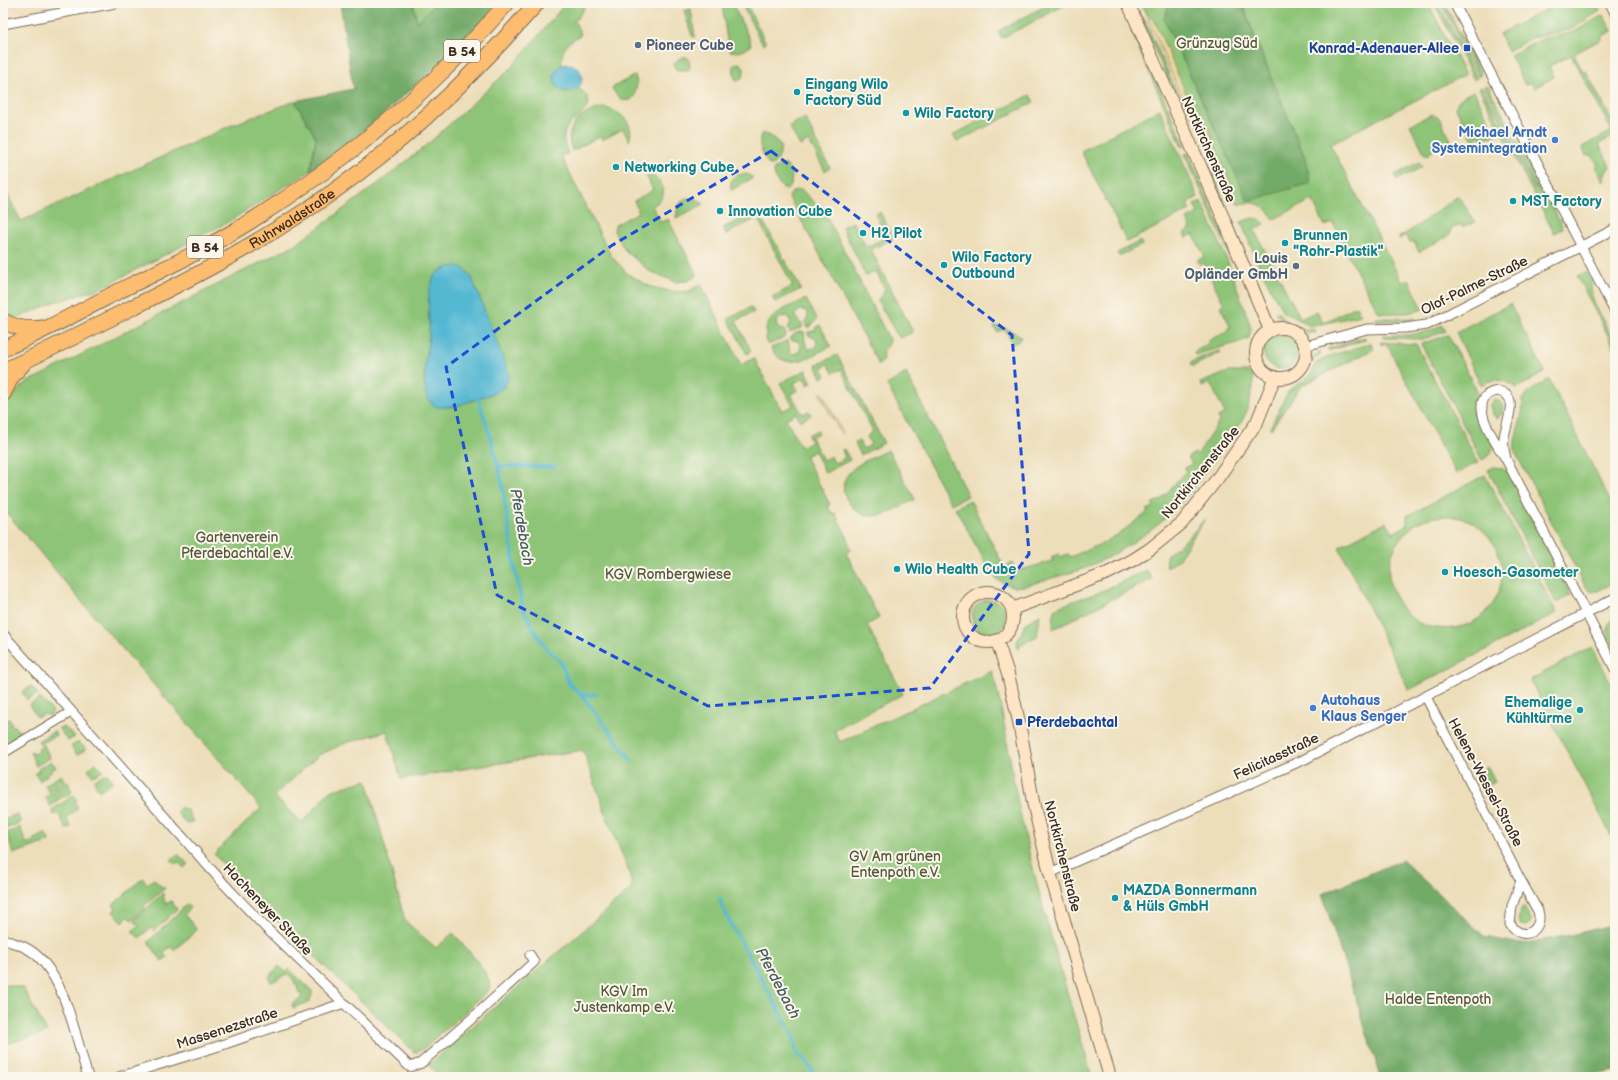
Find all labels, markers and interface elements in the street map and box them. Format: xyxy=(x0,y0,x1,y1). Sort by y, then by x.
park label: Grünzug Süd xyxy=(1176,35,1258,52)
place label: Pioneer Cube xyxy=(646,37,734,54)
road number: B 54 xyxy=(444,40,480,62)
marker: Pioneer Cube xyxy=(633,40,643,50)
place label: Konrad-Adenauer-Allee xyxy=(1309,40,1459,57)
marker: Konrad-Adenauer-Allee xyxy=(1462,43,1472,53)
place label: Eingang Wilo Factory Süd xyxy=(805,76,888,109)
marker: Eingang Wilo Factory Süd xyxy=(792,87,802,97)
street label: Nortkirchenstraße xyxy=(1178,94,1240,205)
place label: Wilo Factory xyxy=(914,105,994,122)
marker: Wilo Factory xyxy=(901,108,911,118)
place label: Michael Arndt Systemintegration xyxy=(1432,124,1547,157)
marker: Michael Arndt Systemintegration xyxy=(1550,135,1560,145)
place label: Networking Cube xyxy=(624,159,734,176)
marker: Networking Cube xyxy=(611,162,621,172)
street label: Ruhrwaldstraße xyxy=(246,185,339,253)
place label: MST Factory xyxy=(1521,193,1602,210)
marker: MST Factory xyxy=(1508,196,1518,206)
place label: Innovation Cube xyxy=(728,203,832,220)
marker: Innovation Cube xyxy=(715,206,725,216)
place label: H2 Pilot xyxy=(871,225,922,242)
place label: Brunnen "Rohr-Plastik" xyxy=(1293,227,1384,260)
marker: H2 Pilot xyxy=(858,228,868,238)
road number: B 54 xyxy=(187,236,223,258)
marker: Brunnen "Rohr-Plastik" xyxy=(1280,238,1290,248)
place label: Wilo Factory Outbound xyxy=(952,249,1032,282)
place label: Louis Opländer GmbH xyxy=(1184,250,1288,283)
street label: Olof-Palme-Straße xyxy=(1418,252,1530,319)
marker: Wilo Factory Outbound xyxy=(939,260,949,270)
marker: Louis Opländer GmbH xyxy=(1291,261,1301,271)
street label: Nortkirchenstraße xyxy=(1158,423,1243,522)
water label: Pferdebach xyxy=(505,487,538,567)
park label: Gartenverein Pferdebachtal e.V. xyxy=(181,529,293,562)
place label: Wilo Health Cube xyxy=(905,561,1016,578)
marker: Wilo Health Cube xyxy=(892,564,902,574)
place label: Hoesch-Gasometer xyxy=(1453,564,1579,581)
park label: KGV Rombergwiese xyxy=(605,566,731,583)
marker: Hoesch-Gasometer xyxy=(1440,567,1450,577)
place label: Autohaus Klaus Senger xyxy=(1320,692,1407,725)
place label: Ehemalige Kühltürme xyxy=(1504,694,1572,727)
marker: Autohaus Klaus Senger xyxy=(1308,703,1318,713)
marker: Ehemalige Kühltürme xyxy=(1575,705,1585,715)
place label: Pferdebachtal xyxy=(1027,714,1118,731)
street label: Helene-Wessel-Straße xyxy=(1444,715,1527,849)
marker: Pferdebachtal xyxy=(1014,717,1024,727)
street label: Felicitasstraße xyxy=(1231,729,1322,784)
street label: Nortkirchenstraße xyxy=(1040,799,1085,914)
park label: GV Am grünen Entenpoth e.V. xyxy=(849,848,941,881)
street label: Hacheneyer Straße xyxy=(219,860,316,959)
place label: MAZDA Bonnermann & Hüls GmbH xyxy=(1123,882,1257,915)
marker: MAZDA Bonnermann & Hüls GmbH xyxy=(1110,893,1120,903)
water label: Pferdebach xyxy=(751,944,804,1022)
park label: KGV Im Justenkamp e.V. xyxy=(574,983,674,1016)
park label: Halde Entenpoth xyxy=(1385,991,1491,1008)
street label: Massenezstraße xyxy=(175,1004,280,1053)

